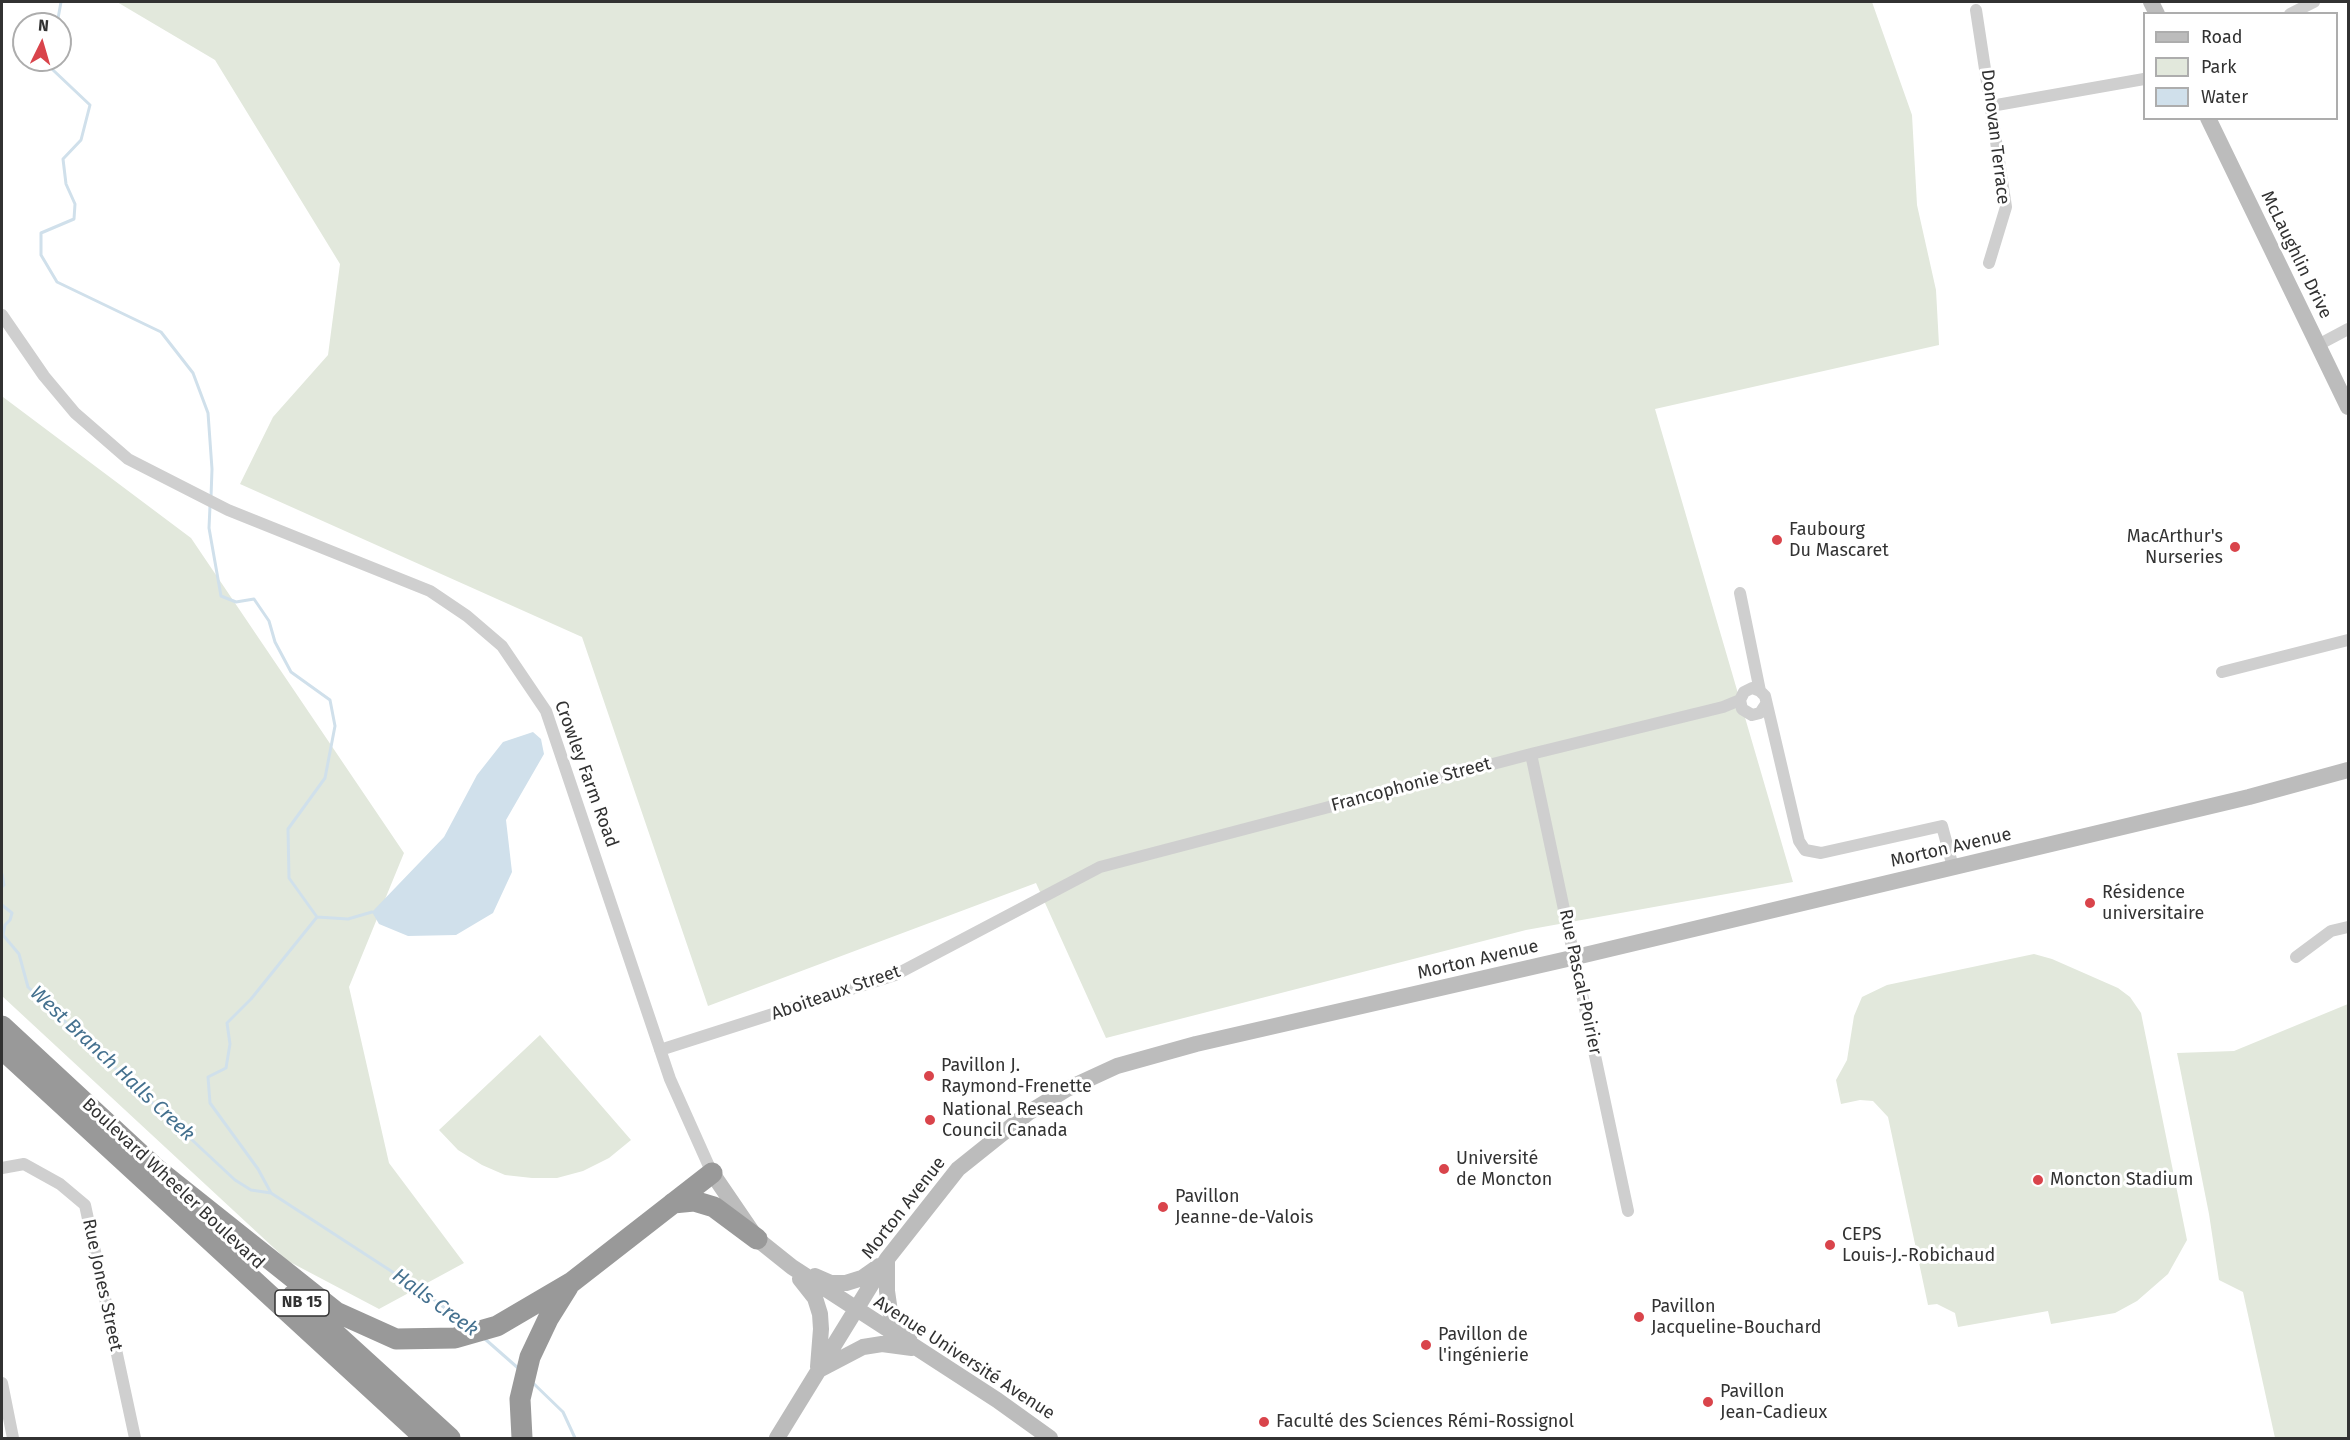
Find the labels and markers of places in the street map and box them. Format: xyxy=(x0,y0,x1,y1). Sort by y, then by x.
place label: Faubourg Du Mascaret xyxy=(1789,519,1889,562)
place label: MacArthur's Nurseries xyxy=(2127,526,2223,568)
marker: Faubourg Du Mascaret xyxy=(1770,533,1784,547)
marker: MacArthur's Nurseries xyxy=(2228,540,2242,554)
place label: Résidence universitaire xyxy=(2102,882,2204,924)
marker: Résidence universitaire xyxy=(2083,896,2097,910)
place label: Pavillon J. Raymond-Frenette xyxy=(941,1055,1092,1098)
marker: Pavillon J. Raymond-Frenette xyxy=(922,1069,936,1083)
place label: National Reseach Council Canada xyxy=(942,1099,1084,1142)
marker: National Reseach Council Canada xyxy=(923,1113,937,1127)
place label: Université de Moncton xyxy=(1456,1148,1552,1190)
marker: Université de Moncton xyxy=(1437,1162,1451,1176)
place label: Moncton Stadium xyxy=(2050,1169,2193,1191)
marker: Moncton Stadium xyxy=(2031,1173,2045,1187)
place label: Pavillon Jeanne-de-Valois xyxy=(1175,1186,1314,1228)
marker: Pavillon Jeanne-de-Valois xyxy=(1156,1200,1170,1214)
place label: CEPS Louis-J.-Robichaud xyxy=(1842,1224,1995,1266)
marker: CEPS Louis-J.-Robichaud xyxy=(1823,1238,1837,1252)
place label: Pavillon Jacqueline-Bouchard xyxy=(1651,1296,1822,1338)
marker: Pavillon Jacqueline-Bouchard xyxy=(1632,1310,1646,1324)
place label: Pavillon de l'ingénierie xyxy=(1438,1324,1529,1366)
marker: Pavillon de l'ingénierie xyxy=(1419,1338,1433,1352)
place label: Pavillon Jean-Cadieux xyxy=(1720,1381,1827,1424)
marker: Pavillon Jean-Cadieux xyxy=(1701,1395,1715,1409)
place label: Faculté des Sciences Rémi-Rossignol xyxy=(1276,1411,1574,1433)
marker: Faculté des Sciences Rémi-Rossignol xyxy=(1257,1415,1271,1429)

